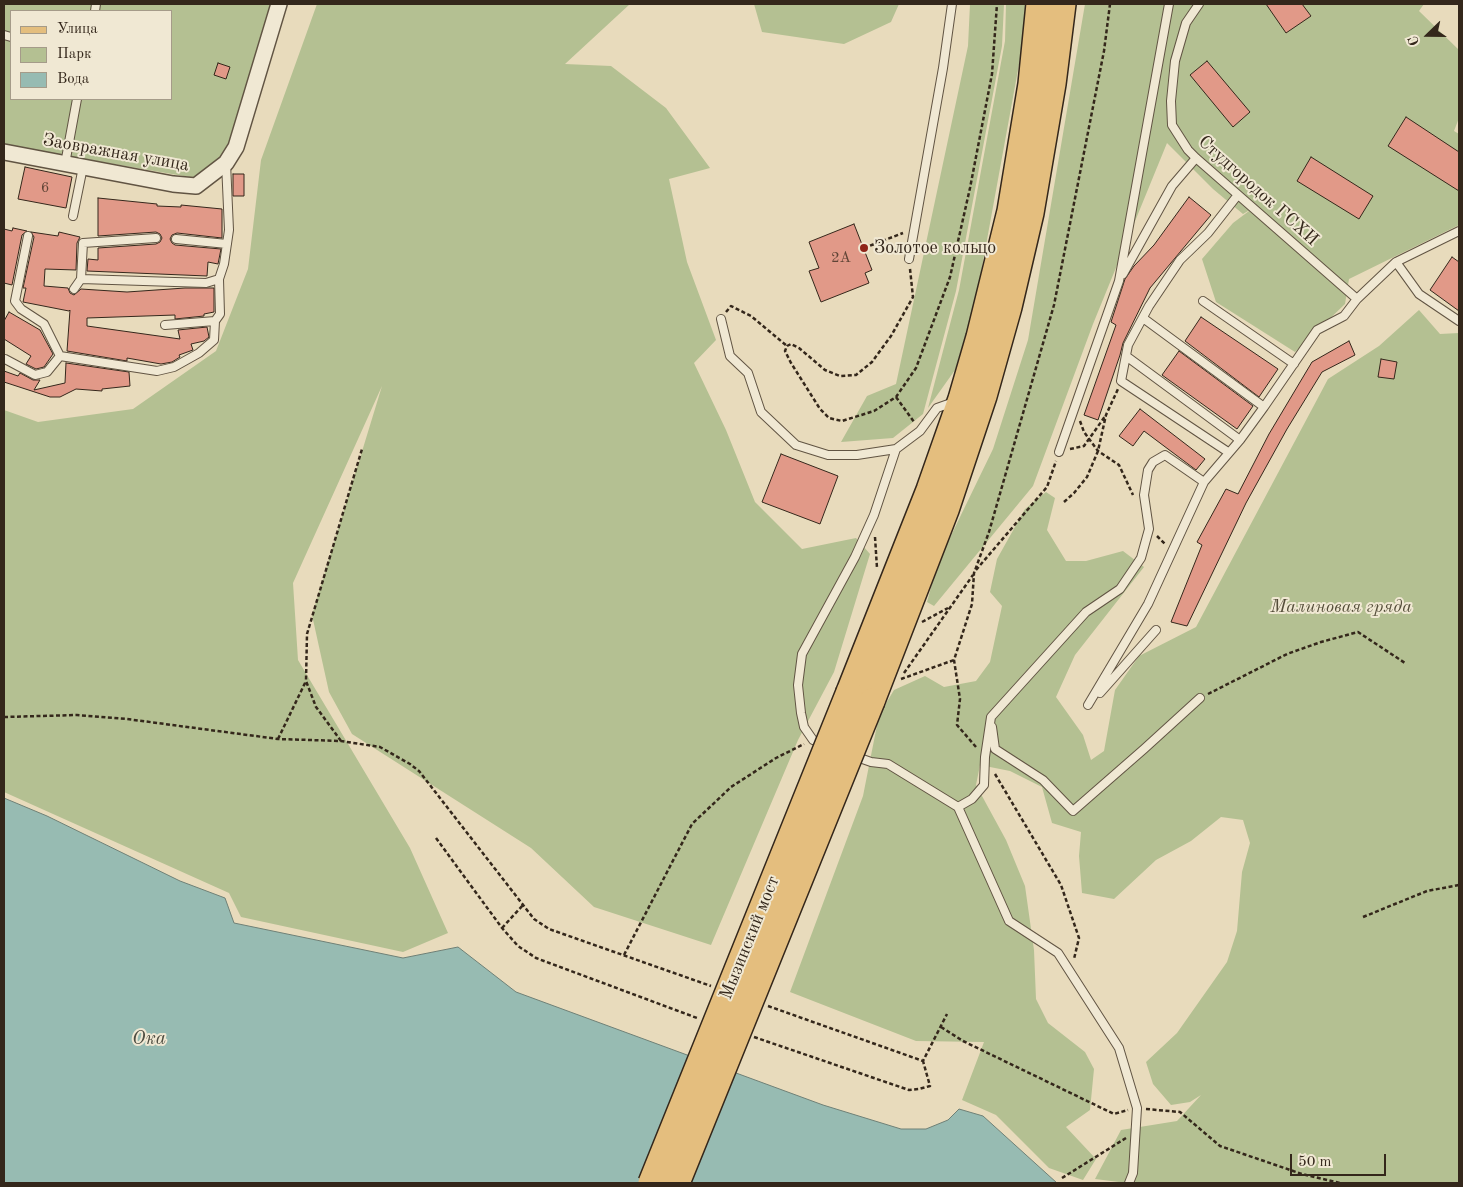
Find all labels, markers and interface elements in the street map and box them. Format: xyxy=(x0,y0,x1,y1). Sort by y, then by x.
legend xyxy=(10,10,172,100)
north arrow xyxy=(1403,10,1453,60)
text: Улица xyxy=(57,22,98,37)
text: С xyxy=(1406,34,1422,48)
text: Парк xyxy=(57,47,92,62)
text: Вода xyxy=(57,72,89,87)
street label: Заовражная улица xyxy=(41,130,191,176)
street label: Студгородок ГСХИ xyxy=(1193,131,1323,251)
house number: 6 xyxy=(41,179,49,197)
place label: Золотое кольцо xyxy=(874,237,996,259)
marker: Золотое кольцо xyxy=(858,242,870,254)
house number: 2А xyxy=(831,249,851,267)
park label: Малиновая гряда xyxy=(1270,596,1412,618)
street label: Мызинский мост xyxy=(715,873,785,1003)
water label: Ока xyxy=(132,1028,166,1050)
scale bar xyxy=(1293,1144,1389,1176)
text: 50 m xyxy=(1298,1155,1332,1170)

